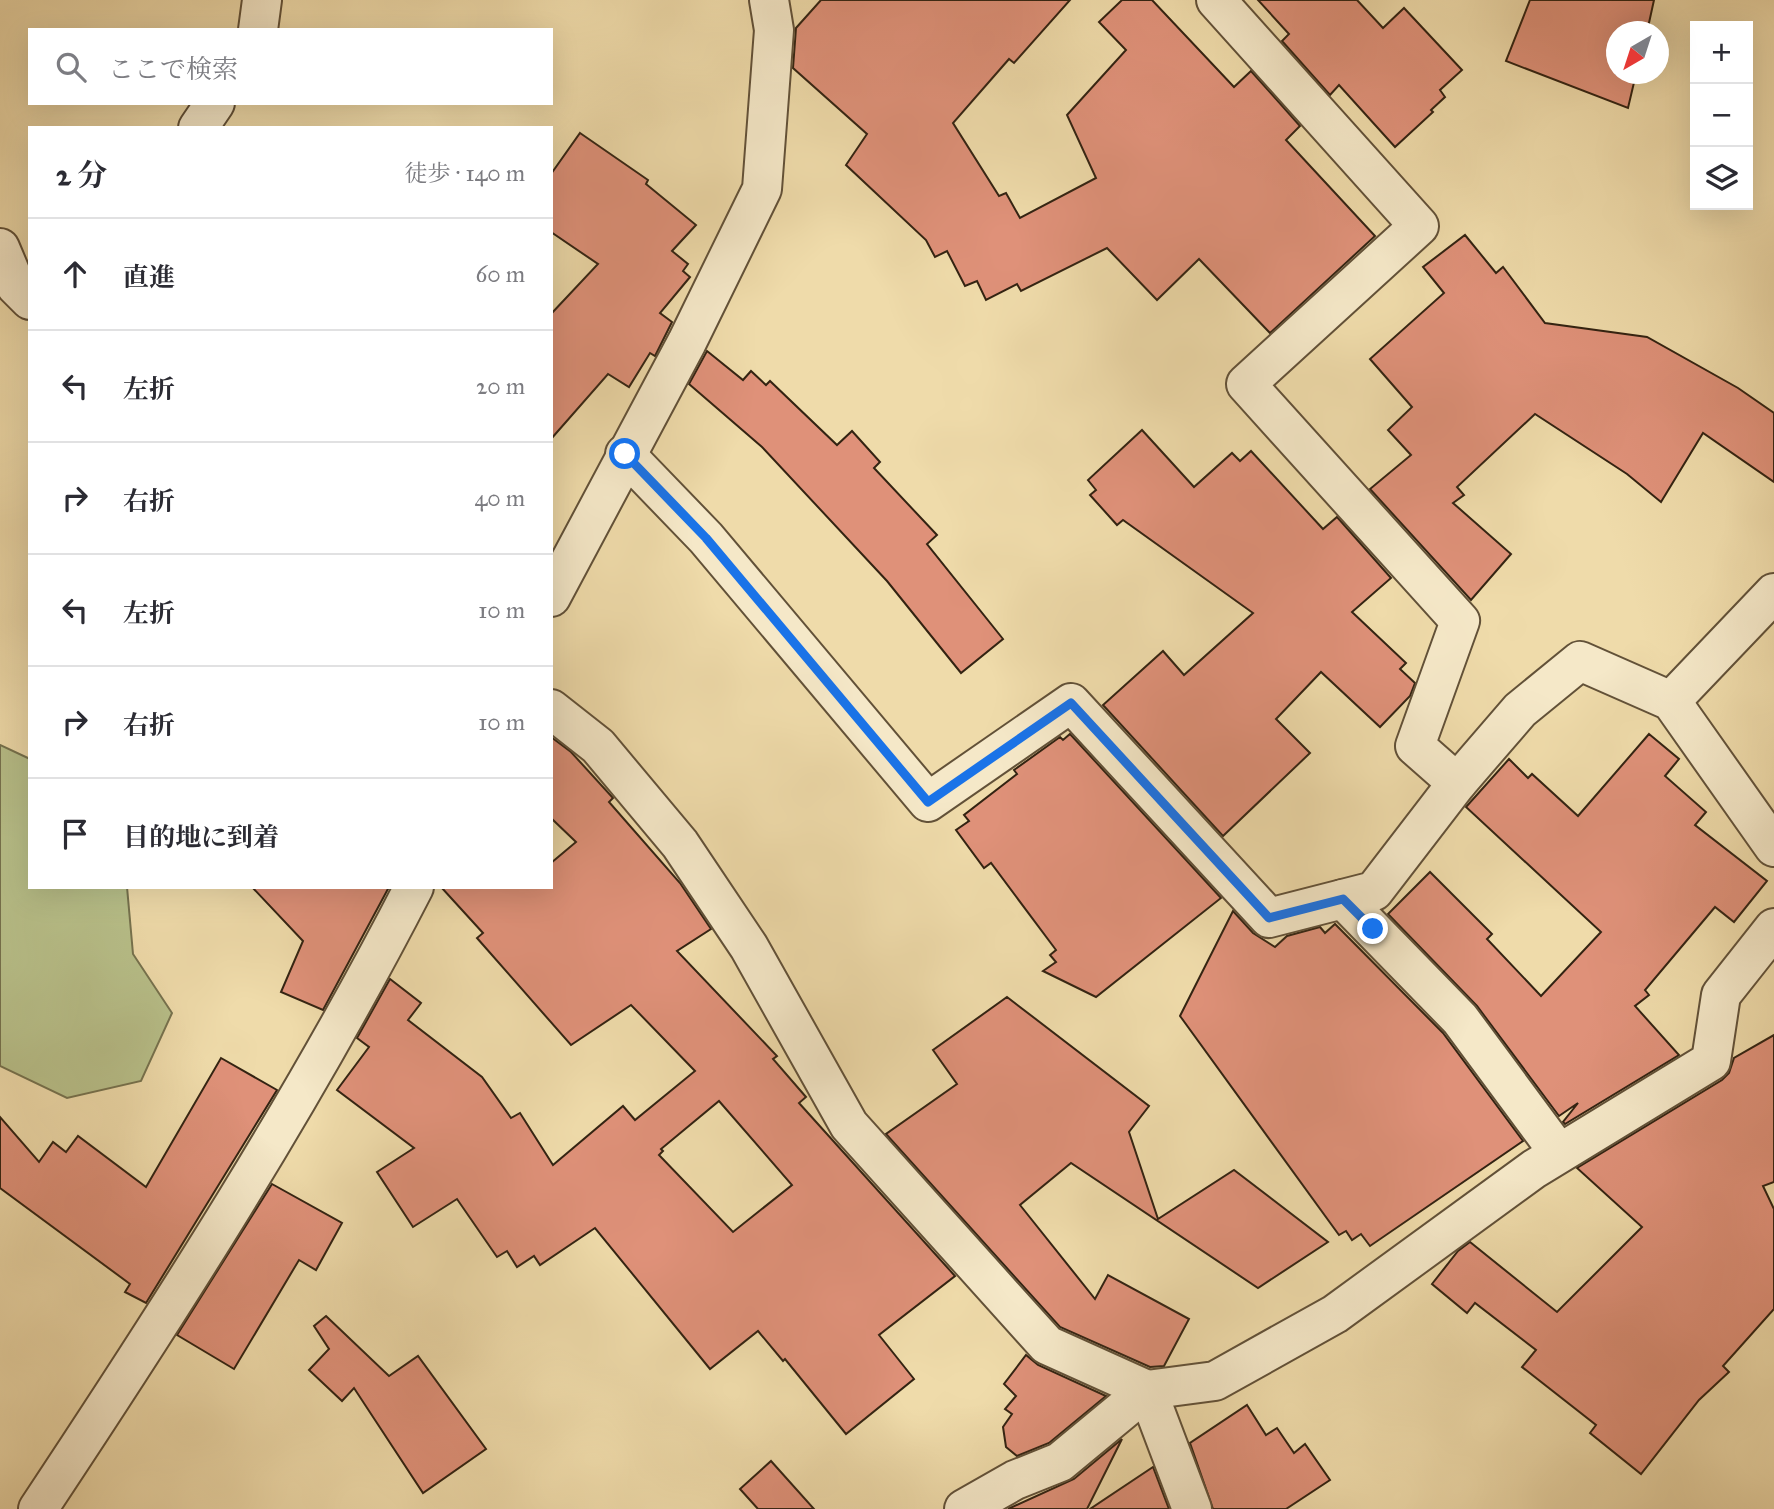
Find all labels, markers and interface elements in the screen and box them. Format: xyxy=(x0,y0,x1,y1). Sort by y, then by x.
north arrow xyxy=(1606,21,1669,84)
map controls xyxy=(1690,21,1753,210)
button: + xyxy=(1690,21,1753,84)
search box xyxy=(28,28,553,105)
icon: search xyxy=(52,48,90,86)
text: ここで検索 xyxy=(108,53,238,85)
button: − xyxy=(1690,84,1753,147)
button: layers xyxy=(1690,147,1753,210)
text: 2 分 xyxy=(56,157,107,193)
text: 徒歩 · 140 m xyxy=(405,159,525,187)
icon: ahead xyxy=(56,255,94,293)
text: 60 m xyxy=(476,260,525,288)
text: 直進 xyxy=(123,261,175,293)
icon: left xyxy=(56,367,94,405)
text: 20 m xyxy=(476,372,525,400)
text: 左折 xyxy=(123,373,175,405)
route start xyxy=(609,438,640,469)
icon: right xyxy=(56,479,94,517)
text: 40 m xyxy=(475,484,525,512)
text: 右折 xyxy=(123,485,175,517)
icon: left xyxy=(56,591,94,629)
text: 10 m xyxy=(478,596,525,624)
text: 左折 xyxy=(123,597,175,629)
icon: right xyxy=(56,703,94,741)
text: 10 m xyxy=(478,708,525,736)
text: 右折 xyxy=(123,709,175,741)
icon: arrive xyxy=(56,815,94,853)
text: 目的地に到着 xyxy=(123,821,279,853)
route end xyxy=(1357,913,1388,944)

